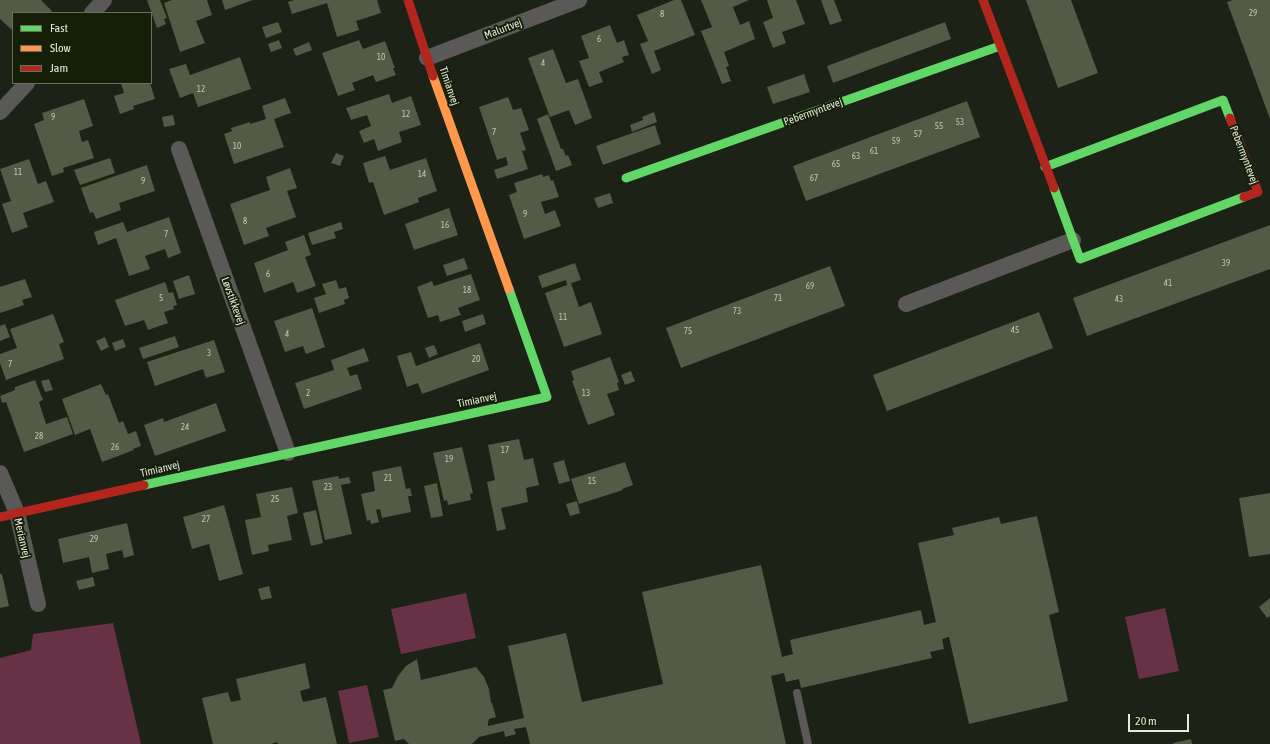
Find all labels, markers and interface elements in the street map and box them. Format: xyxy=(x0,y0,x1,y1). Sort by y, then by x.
house number: 29 xyxy=(1249,8,1257,18)
house number: 8 xyxy=(660,9,664,19)
legend xyxy=(12,12,152,84)
street label: Malurtvej xyxy=(482,16,524,42)
text: Fast xyxy=(50,21,68,35)
house number: 6 xyxy=(597,34,601,44)
text: Slow xyxy=(50,41,71,55)
house number: 10 xyxy=(377,52,385,62)
house number: 4 xyxy=(541,58,545,68)
text: Jam xyxy=(50,61,68,75)
street label: Timianvej xyxy=(436,65,462,107)
house number: 12 xyxy=(197,84,205,94)
street label: Pebermyntevej xyxy=(782,95,844,129)
house number: 12 xyxy=(402,109,410,119)
house number: 9 xyxy=(51,112,55,122)
house number: 53 xyxy=(956,117,964,127)
house number: 55 xyxy=(935,121,943,131)
street label: Pebermyntevej xyxy=(1227,124,1261,186)
house number: 7 xyxy=(492,127,496,137)
house number: 57 xyxy=(914,129,922,139)
house number: 59 xyxy=(892,136,900,146)
house number: 10 xyxy=(233,141,241,151)
house number: 61 xyxy=(870,146,878,156)
house number: 63 xyxy=(852,151,860,161)
house number: 65 xyxy=(832,159,840,169)
house number: 11 xyxy=(14,167,22,177)
house number: 14 xyxy=(418,169,426,179)
house number: 67 xyxy=(810,173,818,183)
house number: 9 xyxy=(141,176,145,186)
house number: 9 xyxy=(523,209,527,219)
house number: 8 xyxy=(243,216,247,226)
house number: 16 xyxy=(441,220,449,230)
house number: 7 xyxy=(164,229,168,239)
house number: 39 xyxy=(1222,258,1230,268)
house number: 6 xyxy=(266,269,270,279)
street label: Løvstikkevej xyxy=(218,275,248,327)
house number: 41 xyxy=(1164,278,1172,288)
house number: 69 xyxy=(806,281,814,291)
house number: 18 xyxy=(463,285,471,295)
house number: 5 xyxy=(159,293,163,303)
house number: 71 xyxy=(774,293,782,303)
house number: 43 xyxy=(1115,294,1123,304)
house number: 73 xyxy=(733,306,741,316)
house number: 11 xyxy=(559,312,567,322)
house number: 45 xyxy=(1011,325,1019,335)
house number: 75 xyxy=(684,326,692,336)
house number: 4 xyxy=(285,329,289,339)
house number: 3 xyxy=(207,348,211,358)
house number: 20 xyxy=(472,354,480,364)
house number: 7 xyxy=(8,359,12,369)
house number: 2 xyxy=(306,388,310,398)
house number: 13 xyxy=(582,388,590,398)
street label: Timianvej xyxy=(456,389,498,411)
house number: 24 xyxy=(181,422,189,432)
house number: 28 xyxy=(35,431,43,441)
house number: 26 xyxy=(111,442,119,452)
house number: 17 xyxy=(501,445,509,455)
house number: 19 xyxy=(445,454,453,464)
street label: Timianvej xyxy=(139,458,181,480)
house number: 21 xyxy=(384,473,392,483)
house number: 15 xyxy=(588,476,596,486)
house number: 23 xyxy=(324,482,332,492)
house number: 25 xyxy=(271,494,279,504)
house number: 27 xyxy=(202,514,210,524)
street label: Merianvej xyxy=(11,517,33,559)
house number: 29 xyxy=(90,534,98,544)
scale bar xyxy=(1130,706,1191,732)
text: 20 m xyxy=(1135,714,1157,728)

